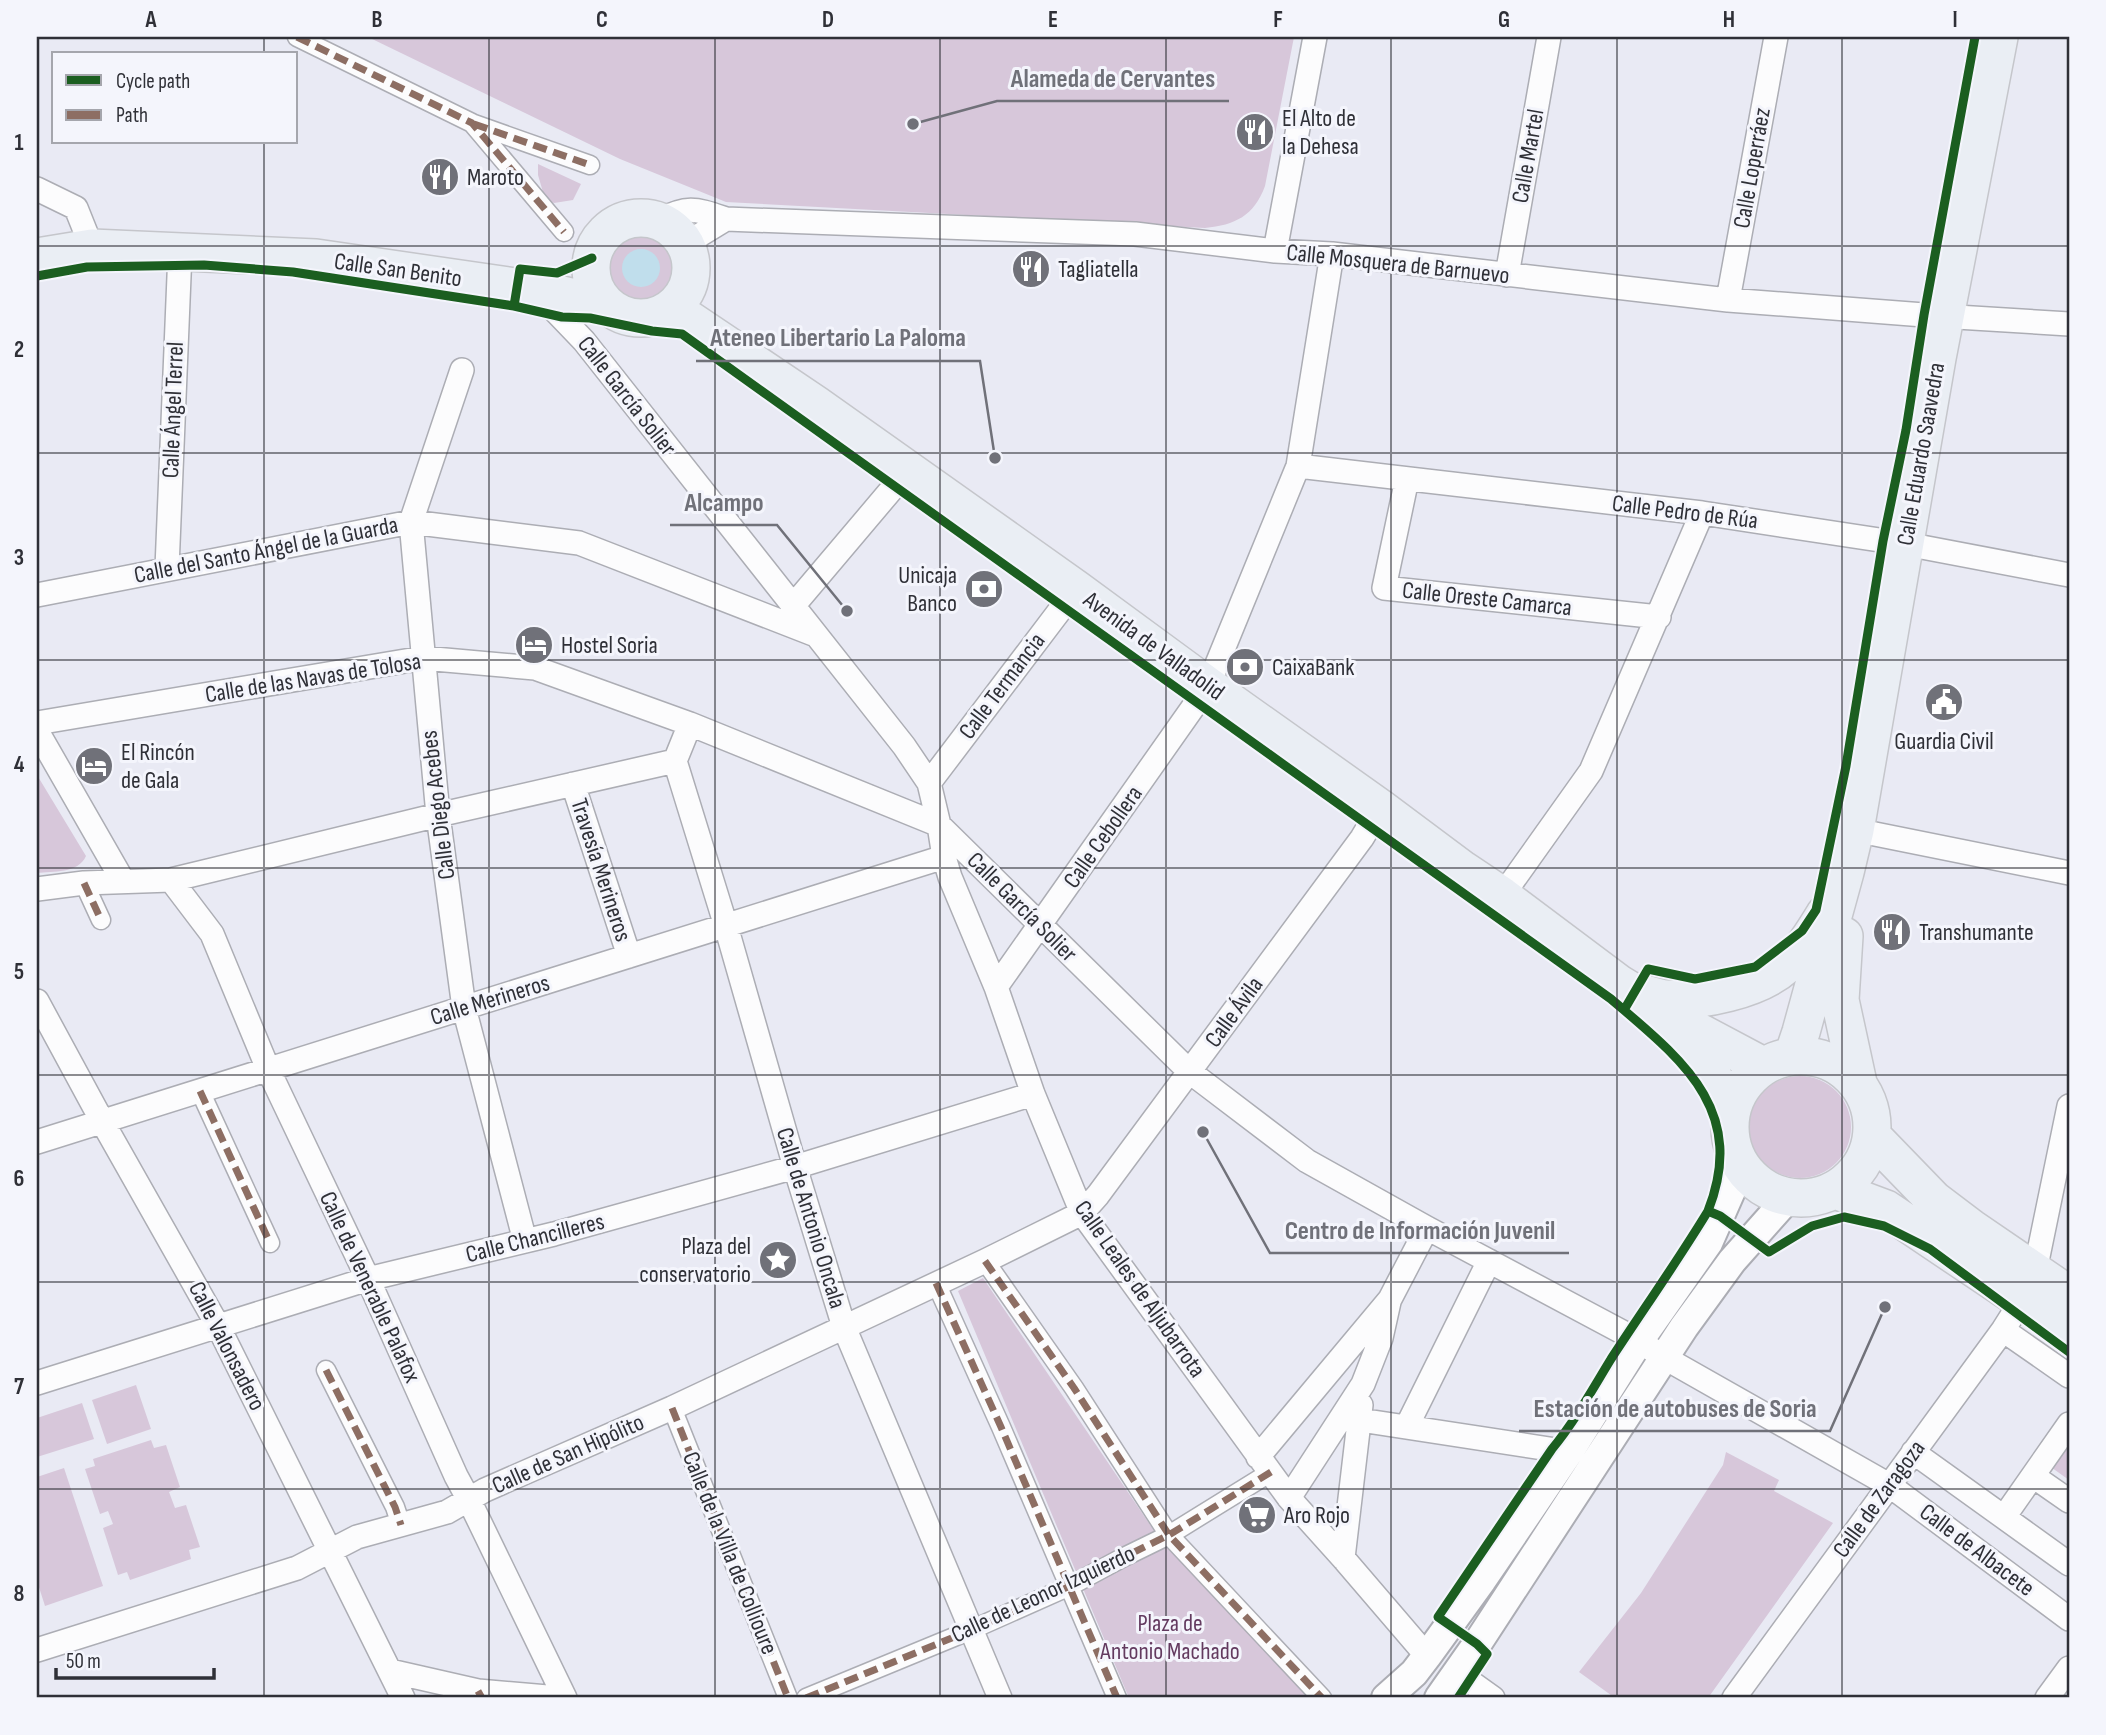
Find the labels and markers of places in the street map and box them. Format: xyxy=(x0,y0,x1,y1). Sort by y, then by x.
callout: Alameda de Cervantes xyxy=(997,54,1229,101)
place label: El Alto de la Dehesa xyxy=(1282,104,1359,161)
restaurant icon: El Alto de la Dehesa xyxy=(1234,111,1276,153)
restaurant icon: Maroto xyxy=(419,156,461,198)
place label: Maroto xyxy=(467,163,524,192)
restaurant icon: Tagliatella xyxy=(1010,248,1052,290)
place label: Tagliatella xyxy=(1058,255,1139,284)
callout: Ateneo Libertario La Paloma xyxy=(696,314,980,361)
callout: Alcampo xyxy=(670,478,777,525)
place label: Unicaja Banco xyxy=(898,561,957,618)
bank icon: Unicaja Banco xyxy=(963,568,1005,610)
hotel icon: Hostel Soria xyxy=(513,624,555,666)
place label: Hostel Soria xyxy=(561,631,658,660)
bank icon: CaixaBank xyxy=(1224,646,1266,688)
place label: CaixaBank xyxy=(1272,653,1354,682)
public building icon: Guardia Civil xyxy=(1923,681,1965,723)
place label: Guardia Civil xyxy=(1894,727,1994,756)
place label: El Rincón de Gala xyxy=(121,738,195,795)
hotel icon: El Rincón de Gala xyxy=(73,745,115,787)
restaurant icon: Transhumante xyxy=(1871,911,1913,953)
place label: Transhumante xyxy=(1919,918,2034,947)
callout: Centro de Información Juvenil xyxy=(1270,1206,1569,1253)
place label: Plaza del conservatorio xyxy=(639,1232,751,1289)
place icon: Plaza del conservatorio xyxy=(757,1239,799,1281)
callout: Estación de autobuses de Soria xyxy=(1519,1384,1830,1431)
supermarket icon: Aro Rojo xyxy=(1236,1494,1278,1536)
place label: Aro Rojo xyxy=(1283,1501,1350,1530)

